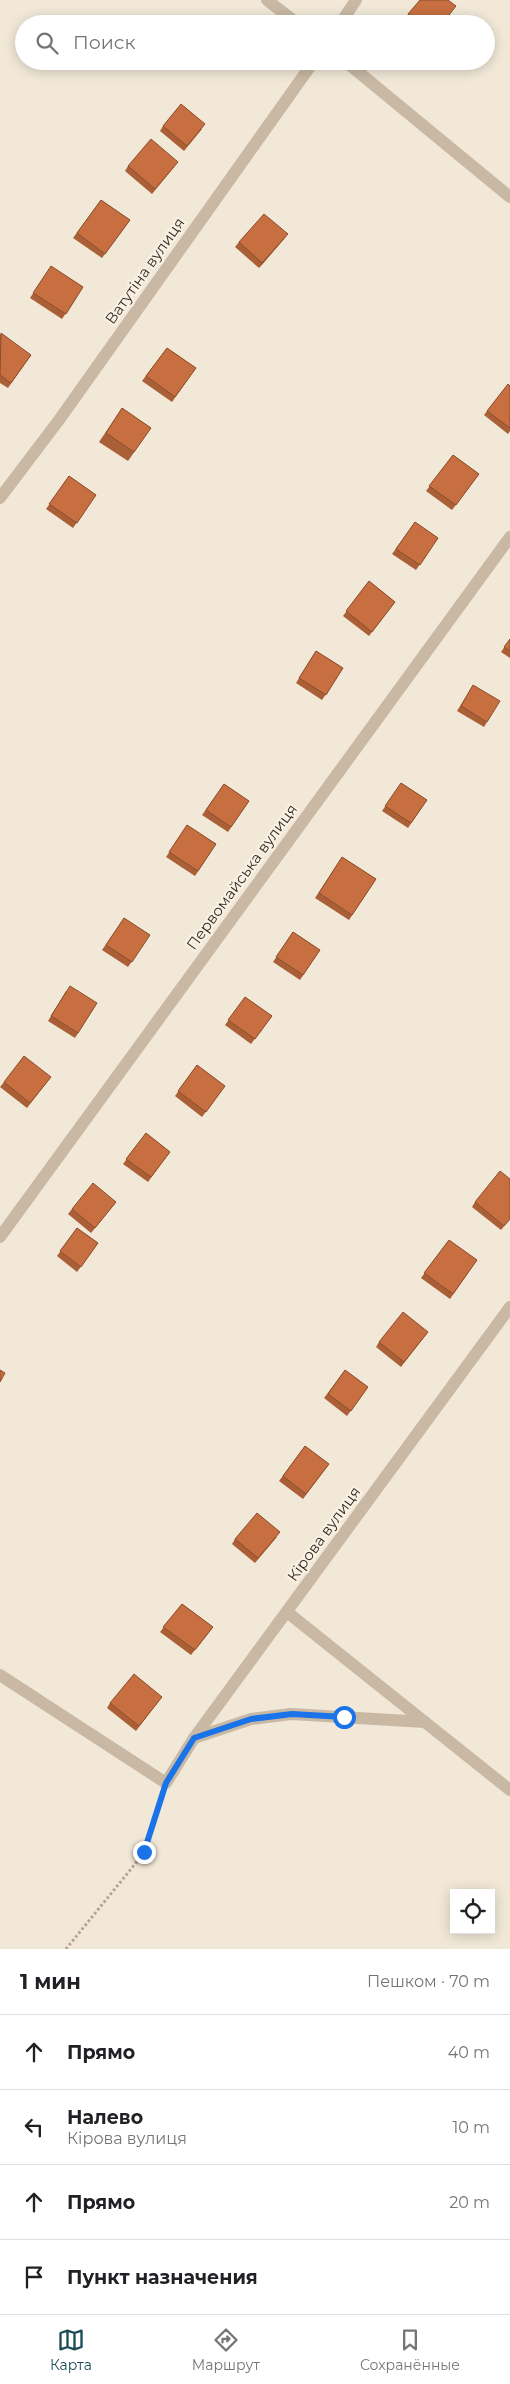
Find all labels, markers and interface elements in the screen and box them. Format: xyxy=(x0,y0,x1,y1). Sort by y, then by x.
search box xyxy=(15,15,495,70)
icon: search xyxy=(33,29,61,57)
text: Поиск xyxy=(73,31,136,54)
street label: Ватутіна вулиця xyxy=(101,214,188,328)
street label: Первомайська вулиця xyxy=(182,800,301,953)
street label: Кірова вулиця xyxy=(283,1483,364,1585)
route start xyxy=(333,1706,356,1729)
route end xyxy=(133,1841,156,1864)
map controls xyxy=(450,1889,495,1934)
button: locate xyxy=(450,1889,495,1934)
text: 1 мин xyxy=(20,1969,81,1994)
text: Пешком · 70 m xyxy=(367,1972,490,1991)
icon: ahead xyxy=(20,2038,48,2066)
text: Прямо xyxy=(67,2041,135,2064)
text: 40 m xyxy=(448,2043,490,2062)
text: Налево xyxy=(67,2106,143,2129)
icon: left xyxy=(20,2113,48,2141)
text: 10 m xyxy=(452,2118,490,2137)
text: Кірова вулиця xyxy=(67,2129,187,2148)
icon: ahead xyxy=(20,2188,48,2216)
text: Прямо xyxy=(67,2191,135,2214)
text: 20 m xyxy=(449,2193,490,2212)
icon: arrive xyxy=(20,2263,48,2291)
text: Пункт назначения xyxy=(67,2266,258,2289)
tab: Карта xyxy=(50,2326,92,2374)
tab: Маршрут xyxy=(192,2326,260,2374)
tab: Сохранённые xyxy=(360,2326,460,2374)

